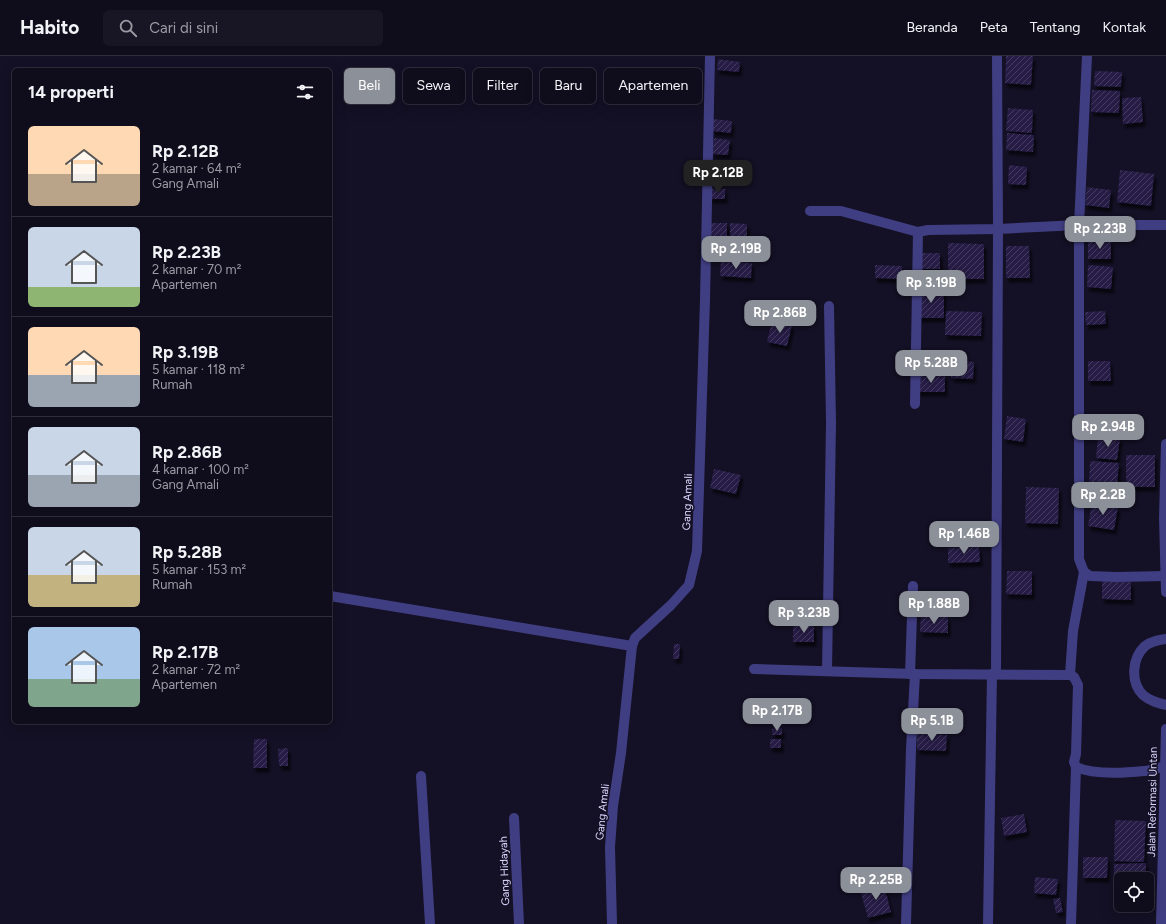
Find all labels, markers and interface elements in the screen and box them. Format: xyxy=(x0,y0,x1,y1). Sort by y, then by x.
search box xyxy=(103,10,383,46)
text: Habito xyxy=(20,16,79,39)
icon: search xyxy=(117,17,139,39)
text: Cari di sini xyxy=(149,19,218,37)
text: Beranda xyxy=(906,19,958,36)
text: Peta xyxy=(980,19,1008,36)
text: Tentang xyxy=(1030,19,1080,36)
text: Kontak xyxy=(1102,19,1146,36)
chip: Beli xyxy=(344,68,395,104)
chip: Sewa xyxy=(403,68,465,104)
chip: Filter xyxy=(473,68,532,104)
chip: Baru xyxy=(540,68,596,104)
chip: Apartemen xyxy=(604,68,702,104)
icon: filters xyxy=(294,81,316,103)
text: 14 properti xyxy=(28,82,114,102)
text: Rp 2.12B xyxy=(152,141,219,161)
icon: home xyxy=(60,142,108,190)
pin: Rp 2.12B xyxy=(677,160,759,194)
text: 2 kamar · 64 m² xyxy=(152,161,241,176)
text: Rp 2.12B xyxy=(692,165,744,180)
text: Gang Amali xyxy=(152,176,219,191)
pin: Rp 2.23B xyxy=(1059,216,1141,250)
text: Rp 2.23B xyxy=(1074,221,1126,236)
pin: Rp 2.19B xyxy=(695,236,777,270)
text: Rp 2.19B xyxy=(710,241,762,256)
text: Rp 2.23B xyxy=(152,242,221,262)
icon: home xyxy=(60,243,108,291)
text: 2 kamar · 70 m² xyxy=(152,262,241,277)
pin: Rp 3.19B xyxy=(890,270,972,304)
text: Rp 3.19B xyxy=(906,275,956,290)
text: Apartemen xyxy=(152,277,217,292)
pin: Rp 2.86B xyxy=(739,300,821,334)
text: Rp 2.86B xyxy=(753,305,807,320)
text: Rp 3.19B xyxy=(152,342,218,362)
icon: home xyxy=(60,343,108,391)
pin: Rp 5.28B xyxy=(890,350,972,384)
text: Rp 5.28B xyxy=(904,355,958,370)
text: 5 kamar · 118 m² xyxy=(152,362,245,377)
text: Rumah xyxy=(152,377,192,392)
pin: Rp 2.94B xyxy=(1067,414,1149,448)
text: Rp 2.94B xyxy=(1081,419,1135,434)
text: Rp 2.86B xyxy=(152,442,222,462)
icon: home xyxy=(60,443,108,491)
text: 4 kamar · 100 m² xyxy=(152,462,249,477)
street label: Gang Amali xyxy=(680,473,695,531)
text: Gang Amali xyxy=(152,477,219,492)
pin: Rp 2.2B xyxy=(1066,482,1140,516)
text: Rp 2.2B xyxy=(1080,487,1126,502)
pin: Rp 1.46B xyxy=(923,521,1005,555)
text: Rp 1.46B xyxy=(938,526,990,541)
text: Rp 5.28B xyxy=(152,542,222,562)
icon: home xyxy=(60,543,108,591)
text: 5 kamar · 153 m² xyxy=(152,562,246,577)
text: Rumah xyxy=(152,577,192,592)
pin: Rp 1.88B xyxy=(893,591,975,625)
text: Rp 1.88B xyxy=(908,596,960,611)
pin: Rp 3.23B xyxy=(763,600,845,634)
text: Rp 3.23B xyxy=(778,605,830,620)
text: Rp 2.17B xyxy=(152,642,218,662)
icon: home xyxy=(60,643,108,691)
text: 2 kamar · 72 m² xyxy=(152,662,240,677)
text: Apartemen xyxy=(152,677,217,692)
pin: Rp 2.17B xyxy=(736,698,818,732)
text: Rp 2.17B xyxy=(752,703,802,718)
pin: Rp 5.1B xyxy=(895,708,969,742)
text: Rp 5.1B xyxy=(910,713,954,728)
street label: Jalan Reformasi Untan xyxy=(1145,747,1160,857)
street label: Gang Amali xyxy=(593,783,612,841)
street label: Gang Hidayah xyxy=(497,836,512,906)
pin: Rp 2.25B xyxy=(835,867,917,901)
text: Rp 2.25B xyxy=(849,872,903,887)
map controls xyxy=(1114,872,1154,912)
button: locate xyxy=(1114,872,1154,912)

